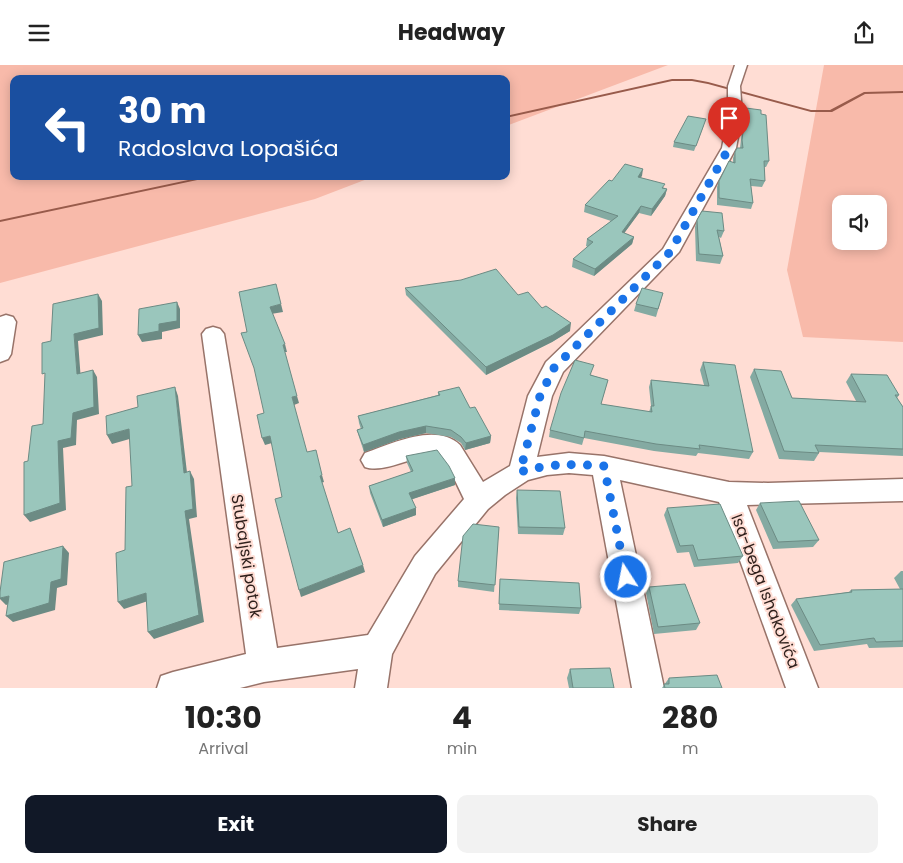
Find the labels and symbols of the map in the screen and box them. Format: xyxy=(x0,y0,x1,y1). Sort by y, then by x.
pin xyxy=(708,97,750,148)
street label: Stubaljski potok xyxy=(225,492,268,620)
street label: Isa-bega Ishakovića xyxy=(725,511,806,672)
position arrow xyxy=(599,550,651,602)

